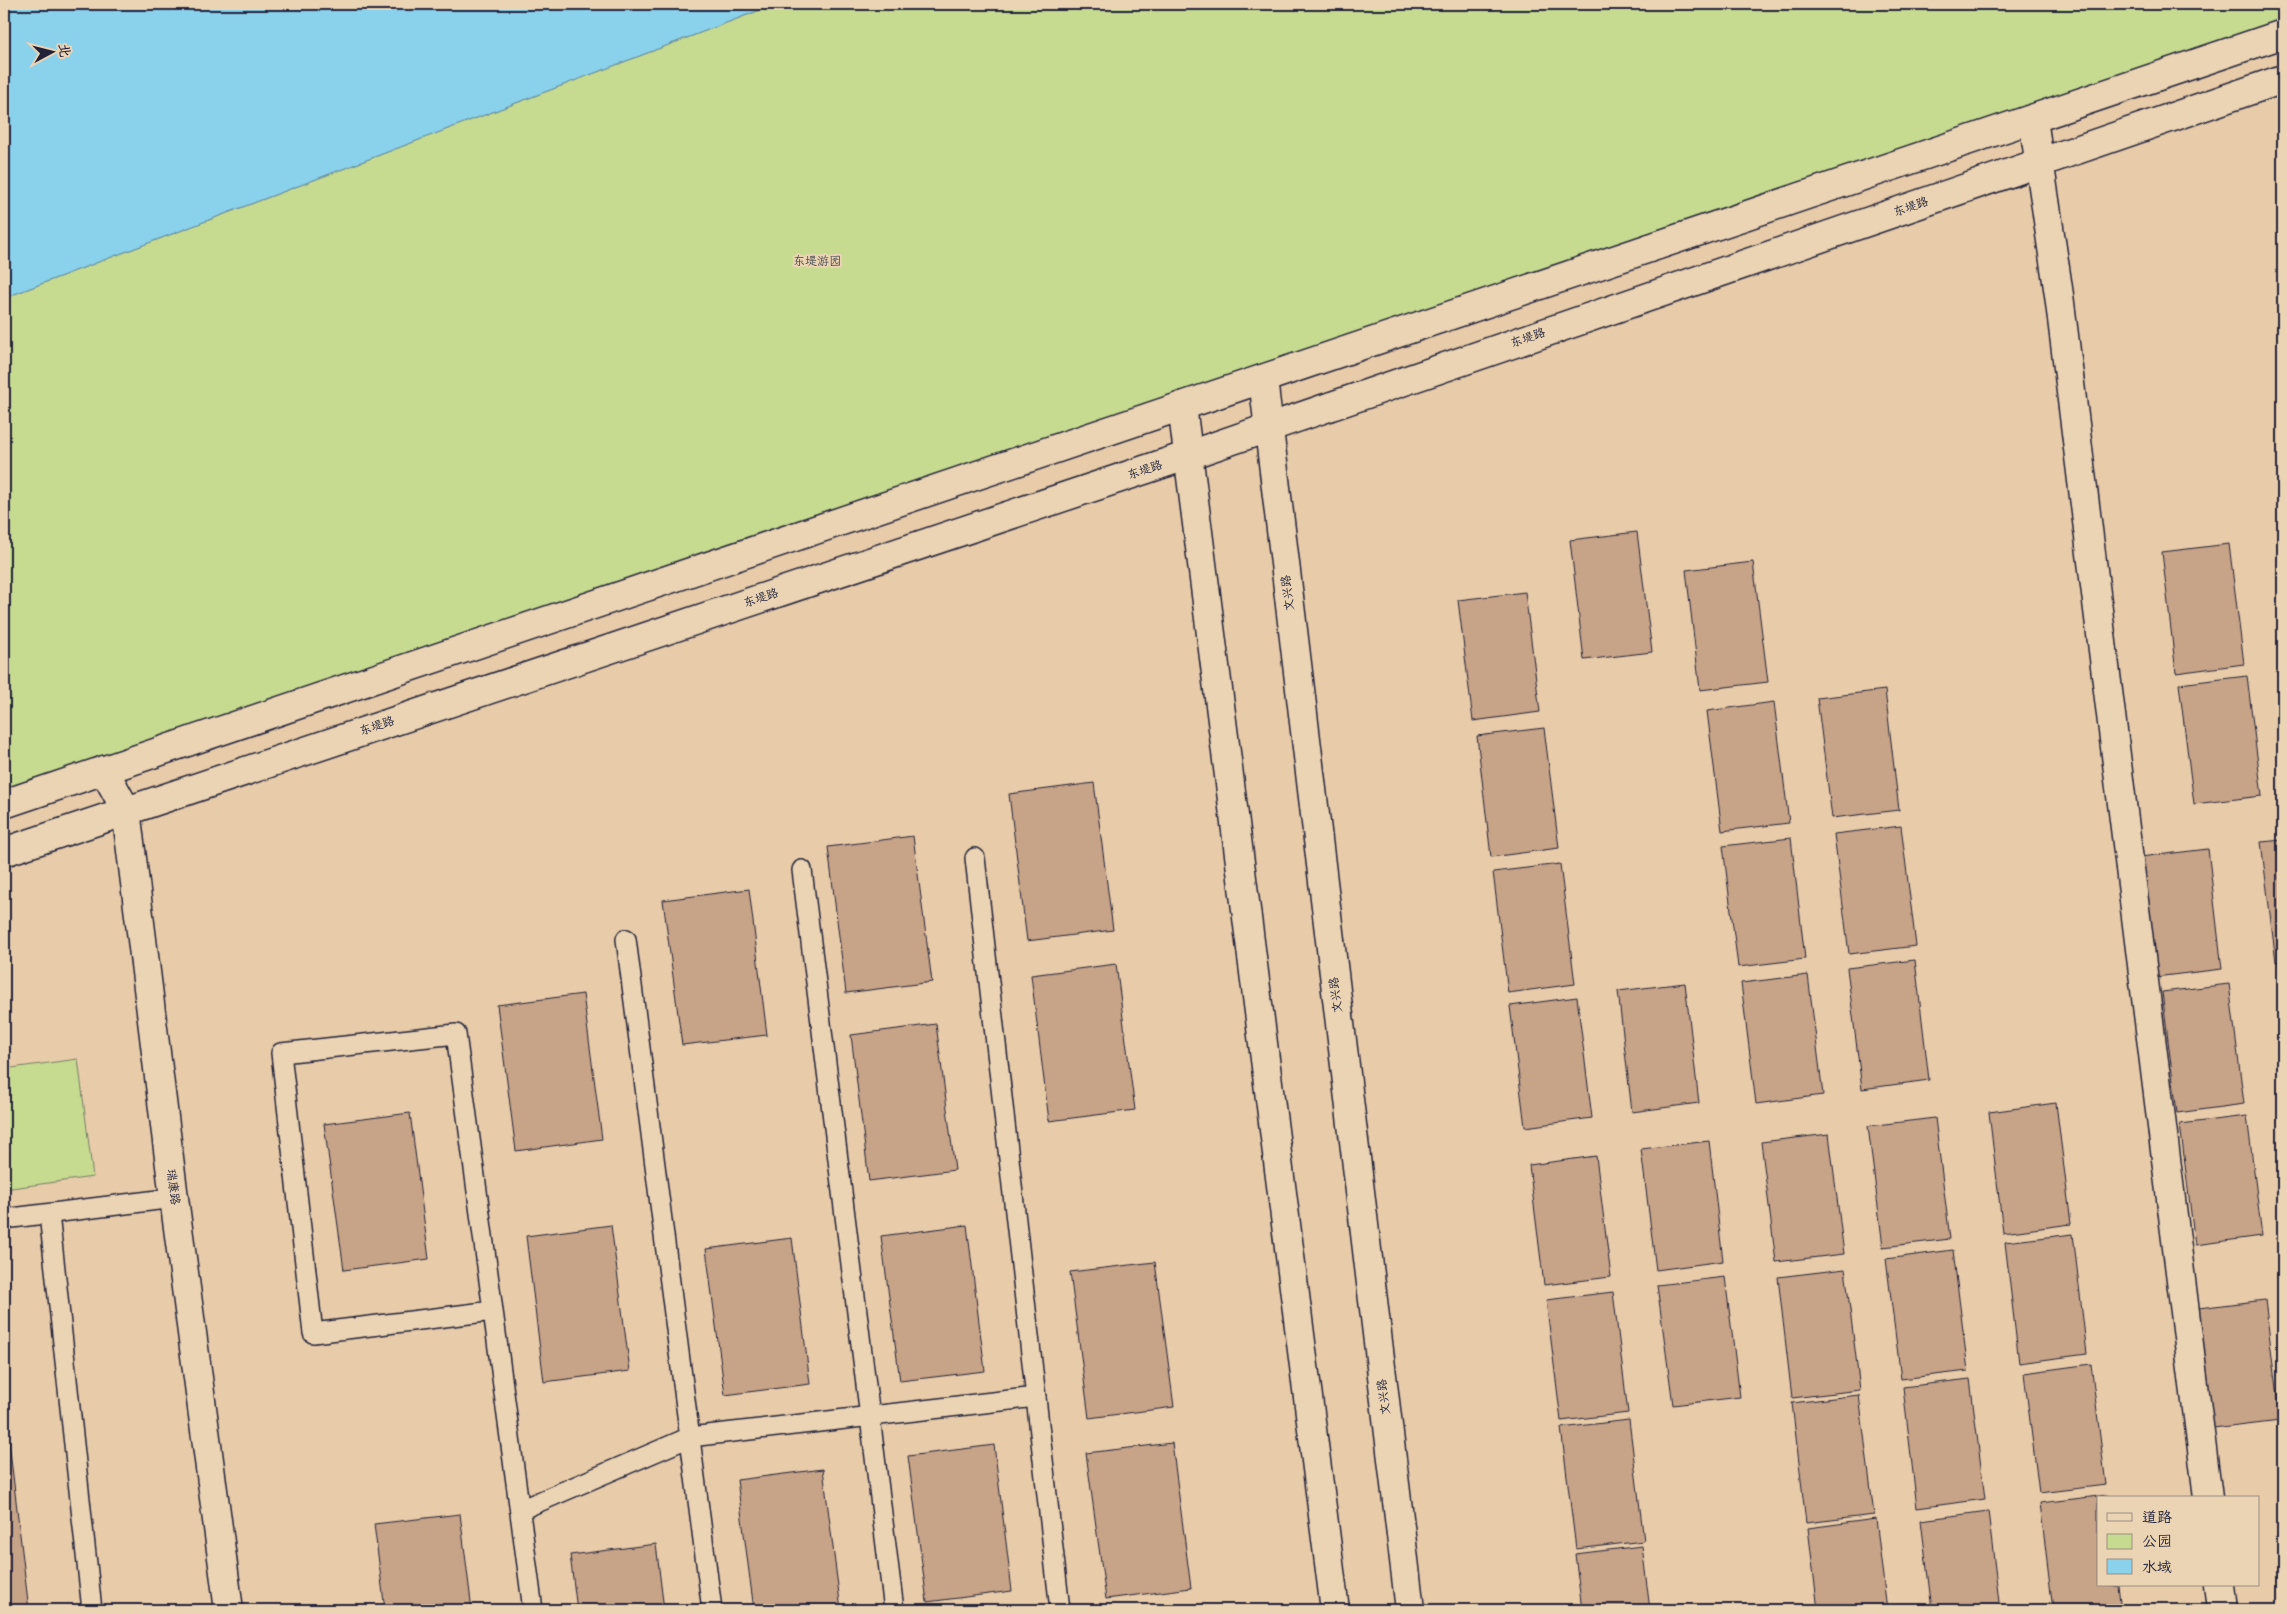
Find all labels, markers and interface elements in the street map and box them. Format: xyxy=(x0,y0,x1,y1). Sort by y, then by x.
north arrow xyxy=(28,28,78,78)
text: 北 xyxy=(55,42,74,58)
street label: 东堤路 xyxy=(1892,194,1930,220)
park label: 东堤游园 xyxy=(793,254,841,269)
street label: 东堤路 xyxy=(1509,325,1547,351)
street label: 东堤路 xyxy=(1126,457,1164,483)
street label: 文兴路 xyxy=(1278,574,1298,612)
street label: 东堤路 xyxy=(742,585,780,611)
street label: 东堤路 xyxy=(358,713,396,739)
street label: 文兴路 xyxy=(1326,976,1346,1014)
street label: 瑞康路 xyxy=(163,1168,183,1206)
street label: 文兴路 xyxy=(1374,1378,1394,1416)
legend xyxy=(2097,1496,2260,1586)
text: 道路 xyxy=(2142,1508,2172,1527)
text: 公园 xyxy=(2142,1532,2172,1551)
text: 水域 xyxy=(2142,1558,2172,1577)

